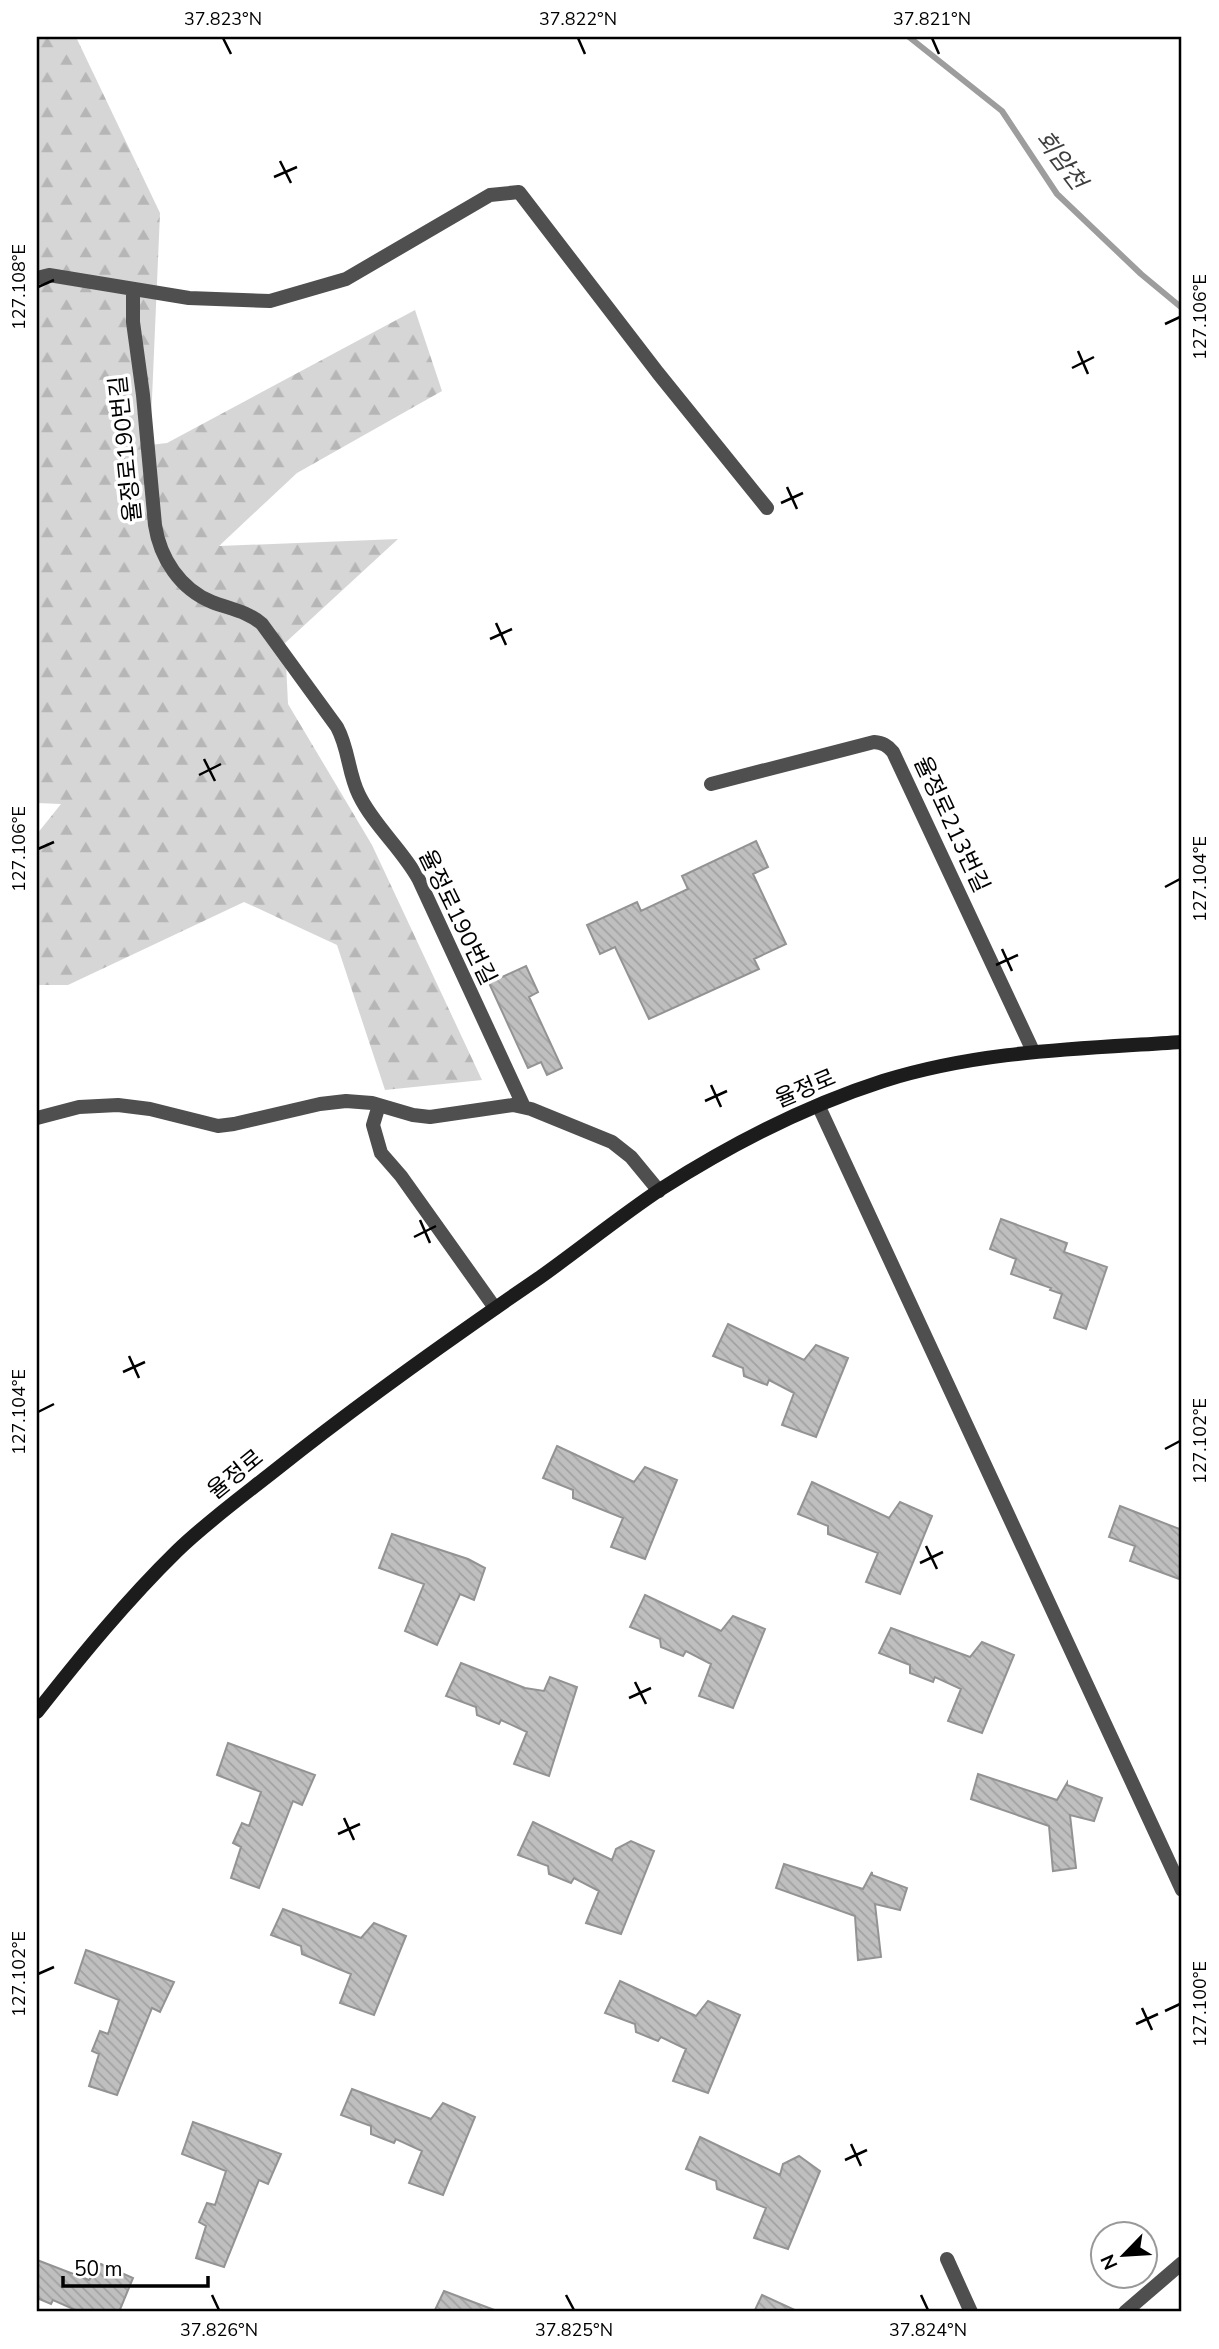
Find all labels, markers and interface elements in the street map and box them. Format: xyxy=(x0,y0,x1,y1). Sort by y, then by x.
text: 37.823°N xyxy=(184,7,262,31)
text: 37.822°N xyxy=(539,7,617,31)
text: 37.821°N xyxy=(893,7,971,31)
water label: 회암천 xyxy=(1028,124,1095,198)
text: 127.108°E xyxy=(7,244,31,330)
text: 127.106°E xyxy=(1188,274,1212,360)
street label: 율정로190번길 xyxy=(102,374,149,524)
street label: 율정로213번길 xyxy=(906,751,997,897)
text: 127.106°E xyxy=(7,806,31,892)
text: 127.104°E xyxy=(1188,836,1212,922)
street label: 율정로190번길 xyxy=(411,844,504,990)
street label: 율정로 xyxy=(770,1062,840,1115)
text: 127.104°E xyxy=(7,1369,31,1455)
text: 127.102°E xyxy=(1188,1398,1212,1484)
street label: 율정로 xyxy=(201,1442,270,1506)
text: 127.102°E xyxy=(7,1931,31,2017)
text: 127.100°E xyxy=(1188,1961,1212,2047)
north arrow xyxy=(1090,2220,1160,2290)
scale bar xyxy=(63,2244,208,2288)
text: N xyxy=(1095,2250,1124,2274)
text: 50 m xyxy=(74,2255,123,2283)
text: 37.826°N xyxy=(180,2318,258,2342)
text: 37.825°N xyxy=(535,2318,613,2342)
text: 37.824°N xyxy=(889,2318,967,2342)

